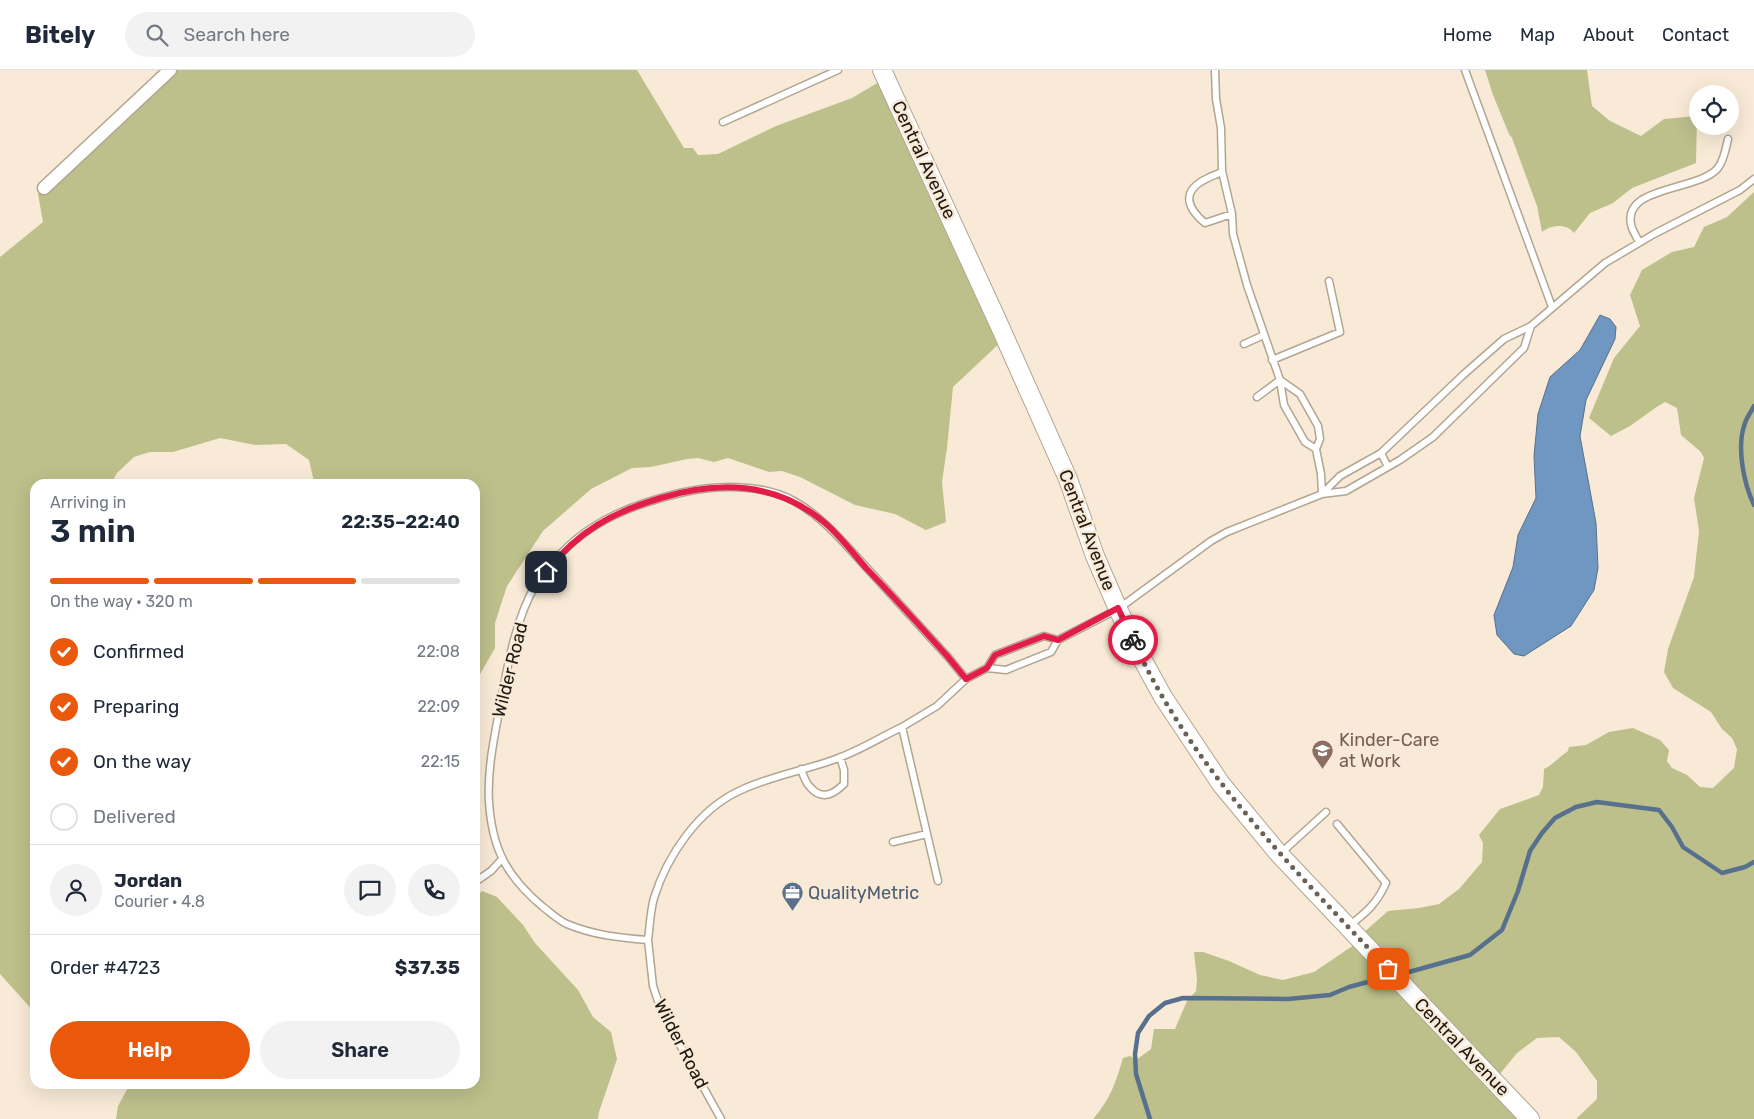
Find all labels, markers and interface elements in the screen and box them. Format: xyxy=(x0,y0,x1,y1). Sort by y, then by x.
search box xyxy=(125,12,475,57)
text: Bitely xyxy=(25,21,95,49)
icon: search xyxy=(143,21,171,49)
text: Search here xyxy=(183,23,290,46)
text: Home xyxy=(1443,24,1492,46)
text: Map xyxy=(1520,24,1555,46)
text: About xyxy=(1583,24,1634,46)
text: Contact xyxy=(1662,24,1729,46)
map controls xyxy=(1689,85,1739,135)
button: locate xyxy=(1689,85,1739,135)
street label: Central Avenue xyxy=(887,97,961,223)
street label: Central Avenue xyxy=(1054,466,1120,594)
text: Arriving in xyxy=(50,493,126,512)
text: 22:35–22:40 xyxy=(341,510,460,533)
text: 3 min xyxy=(50,512,136,550)
pin xyxy=(525,551,567,593)
icon: home xyxy=(532,558,560,586)
text: On the way · 320 m xyxy=(50,592,193,611)
courier xyxy=(1108,615,1158,665)
street label: Wilder Road xyxy=(488,620,532,720)
icon: bike xyxy=(1119,626,1147,654)
icon: check xyxy=(50,638,78,666)
text: Confirmed xyxy=(93,640,184,663)
text: 22:08 xyxy=(417,642,460,661)
icon: check xyxy=(50,693,78,721)
text: Preparing xyxy=(93,695,179,718)
text: 22:09 xyxy=(417,697,460,716)
place label: Kinder-Care at Work xyxy=(1339,729,1439,772)
school or university icon: Kinder-Care at Work xyxy=(1311,738,1335,769)
icon: check xyxy=(50,748,78,776)
text: On the way xyxy=(93,750,191,773)
text: 22:15 xyxy=(421,752,460,771)
text: Delivered xyxy=(93,805,176,828)
button: person xyxy=(50,864,102,916)
button: chat xyxy=(344,864,396,916)
button: phone xyxy=(408,864,460,916)
text: Jordan xyxy=(114,869,182,892)
office icon: QualityMetric xyxy=(780,881,804,912)
place label: QualityMetric xyxy=(808,882,919,904)
text: Courier · 4.8 xyxy=(114,892,205,911)
pin xyxy=(1367,948,1409,990)
icon: bag xyxy=(1374,955,1402,983)
text: Order #4723 xyxy=(50,956,160,979)
text: $37.35 xyxy=(395,956,460,979)
street label: Central Avenue xyxy=(1410,993,1514,1101)
street label: Wilder Road xyxy=(649,996,713,1092)
button: Help xyxy=(50,1021,250,1079)
button: Share xyxy=(260,1021,460,1079)

